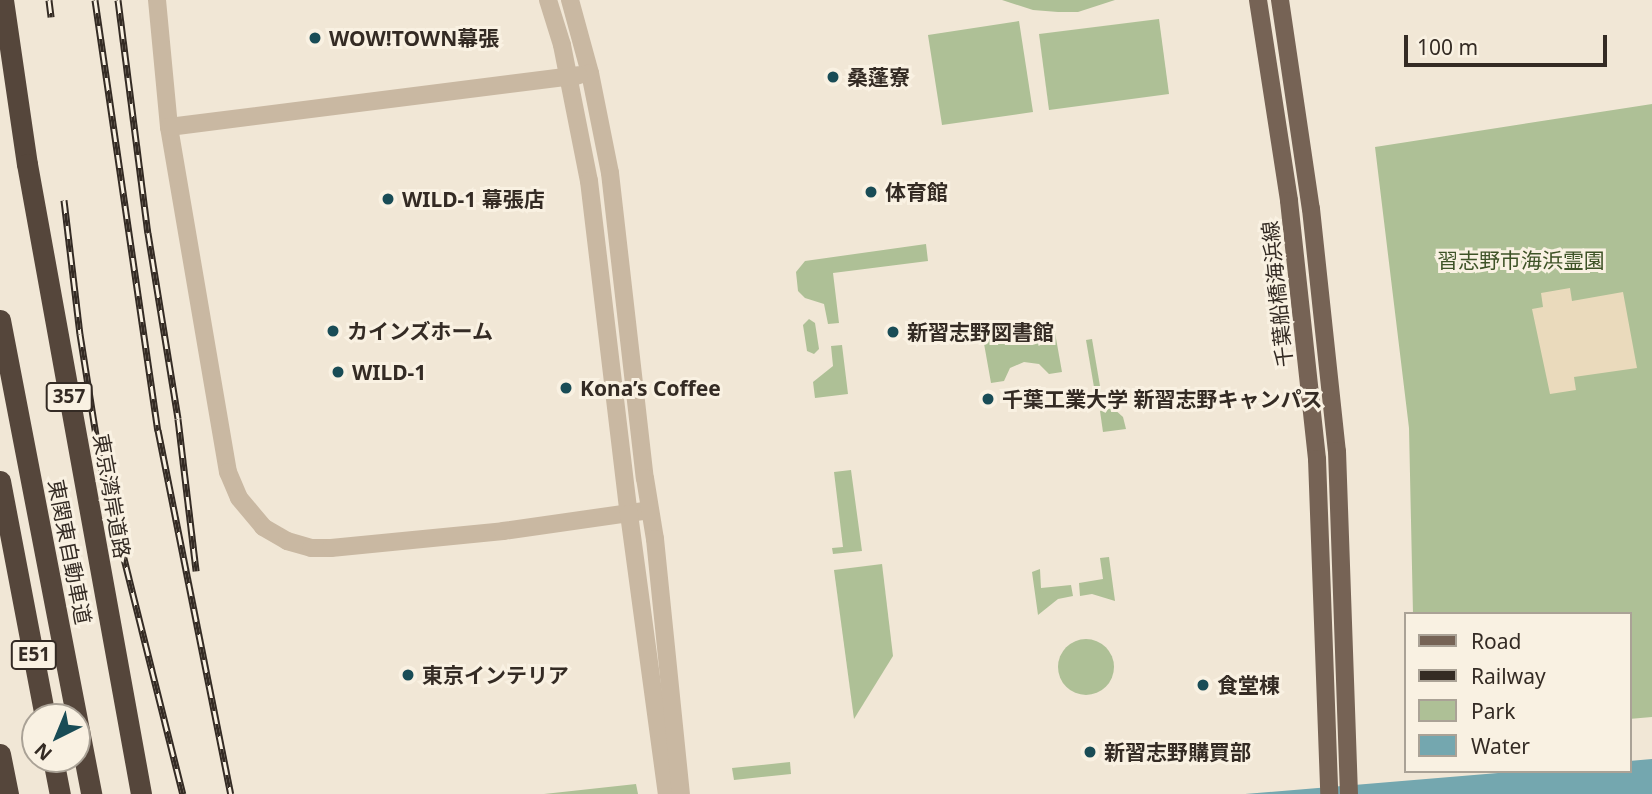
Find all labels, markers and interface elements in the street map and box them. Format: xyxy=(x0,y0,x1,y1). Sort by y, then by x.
scale bar xyxy=(1407,21,1610,65)
place label: WOW!TOWN幕張 xyxy=(329,25,499,51)
marker: WOW!TOWN幕張 xyxy=(307,30,323,46)
text: 100 m xyxy=(1417,33,1478,61)
place label: 桑蓬寮 xyxy=(847,64,910,90)
marker: 桑蓬寮 xyxy=(825,69,841,85)
place label: 体育館 xyxy=(885,179,948,205)
marker: 体育館 xyxy=(863,184,879,200)
place label: WILD-1 幕張店 xyxy=(402,186,545,212)
marker: WILD-1 幕張店 xyxy=(380,191,396,207)
street label: 千葉船橋海浜線 xyxy=(1257,220,1297,368)
park label: 習志野市海浜霊園 xyxy=(1437,247,1605,273)
place label: カインズホーム xyxy=(347,318,494,344)
place label: 新習志野図書館 xyxy=(907,319,1054,345)
marker: カインズホーム xyxy=(325,323,341,339)
marker: 新習志野図書館 xyxy=(885,324,901,340)
place label: WILD-1 xyxy=(352,359,426,385)
marker: WILD-1 xyxy=(330,364,346,380)
place label: Kona’s Coffee xyxy=(580,375,721,401)
marker: Kona’s Coffee xyxy=(558,380,574,396)
road number: 357 xyxy=(44,382,94,412)
place label: 千葉工業大学 新習志野キャンパス xyxy=(1002,386,1322,412)
marker: 千葉工業大学 新習志野キャンパス xyxy=(980,391,996,407)
street label: 東京湾岸道路 xyxy=(89,432,135,560)
street label: 東関東自動車道 xyxy=(44,477,96,627)
legend xyxy=(1404,612,1631,773)
text: Road xyxy=(1471,627,1521,655)
road number: E51 xyxy=(9,640,58,670)
place label: 東京インテリア xyxy=(422,662,569,688)
text: Railway xyxy=(1471,662,1546,690)
marker: 東京インテリア xyxy=(400,667,416,683)
place label: 食堂棟 xyxy=(1217,672,1280,698)
marker: 食堂棟 xyxy=(1195,677,1211,693)
text: Park xyxy=(1471,697,1515,725)
north arrow xyxy=(21,703,91,773)
text: Water xyxy=(1471,732,1530,760)
text: N xyxy=(29,737,58,767)
place label: 新習志野購買部 xyxy=(1104,739,1251,765)
marker: 新習志野購買部 xyxy=(1082,744,1098,760)

